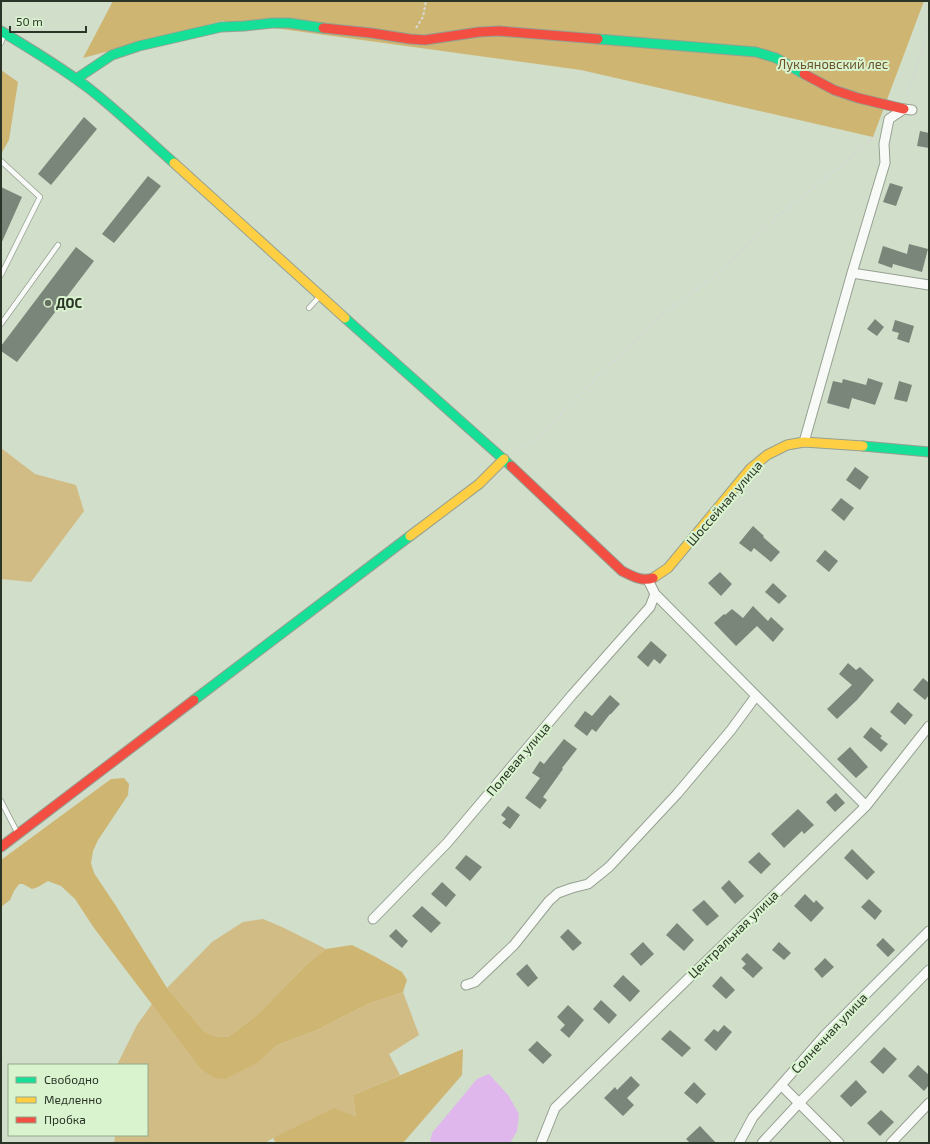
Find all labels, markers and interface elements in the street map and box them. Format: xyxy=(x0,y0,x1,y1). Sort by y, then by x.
scale bar xyxy=(10,8,86,34)
text: 50 m xyxy=(16,14,43,28)
park label: Лукьяновский лес xyxy=(778,56,888,72)
place label: ДОС xyxy=(56,295,83,311)
marker: ДОС xyxy=(43,298,53,308)
street label: Шоссейная улица xyxy=(683,457,765,549)
street label: Полевая улица xyxy=(483,719,553,799)
street label: Центральная улица xyxy=(684,887,782,981)
street label: Солнечная улица xyxy=(788,989,870,1077)
legend xyxy=(8,1064,148,1136)
text: Свободно xyxy=(44,1072,99,1086)
text: Медленно xyxy=(44,1092,102,1106)
text: Пробка xyxy=(44,1112,86,1126)

